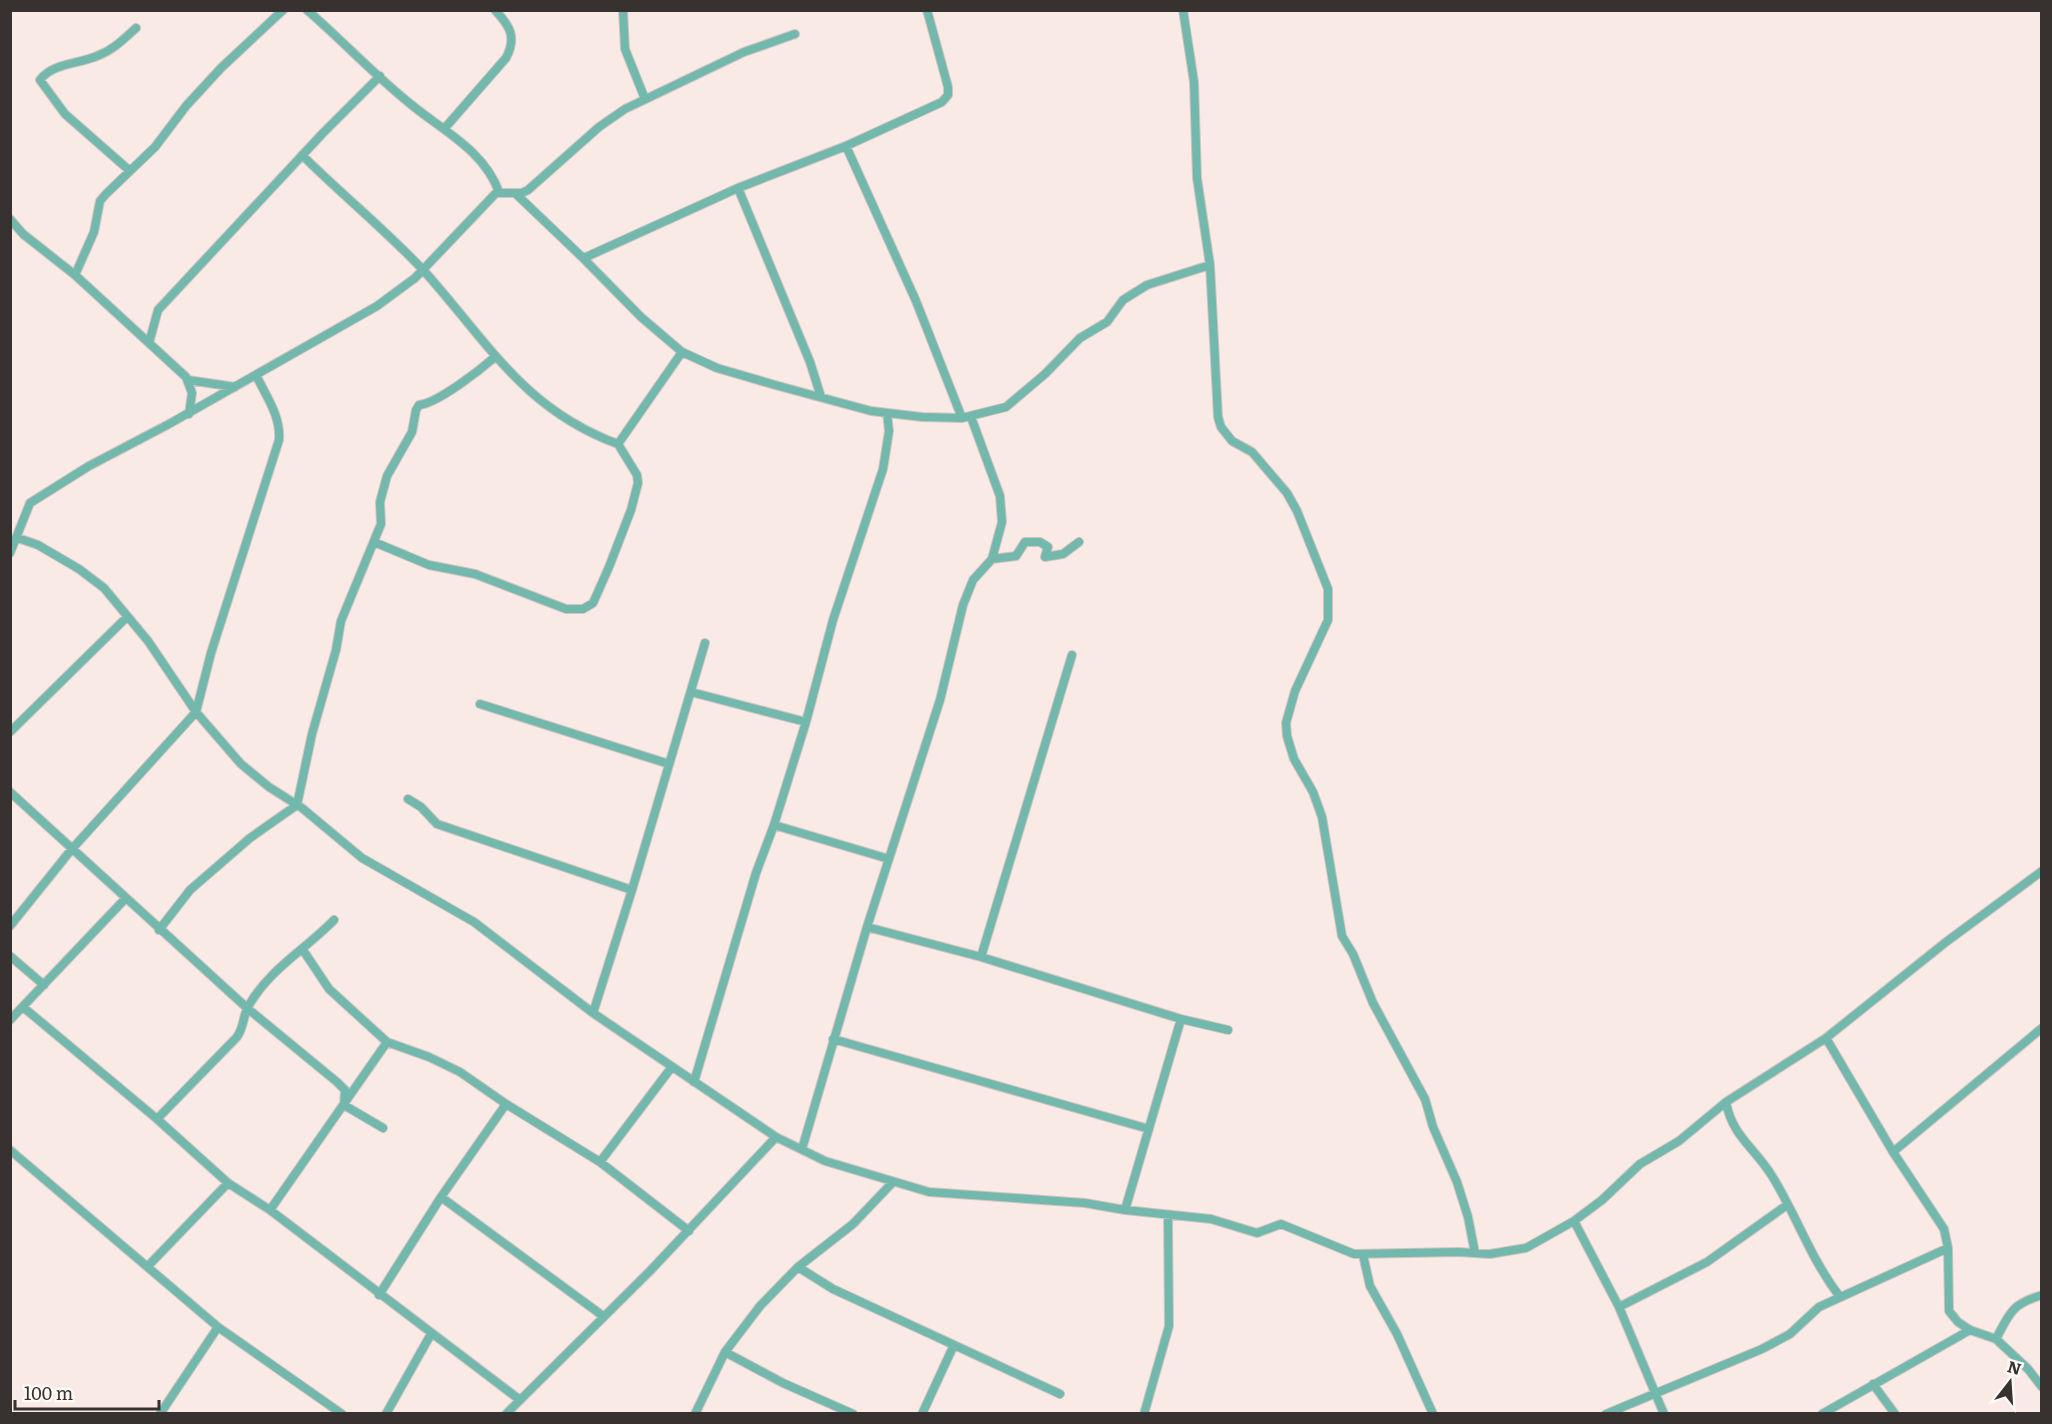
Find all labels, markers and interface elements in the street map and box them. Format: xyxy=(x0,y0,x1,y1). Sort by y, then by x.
north arrow xyxy=(1980,1352,2040,1412)
text: N xyxy=(2005,1353,2025,1380)
scale bar xyxy=(15,1373,159,1411)
text: 100 m xyxy=(24,1379,73,1406)

